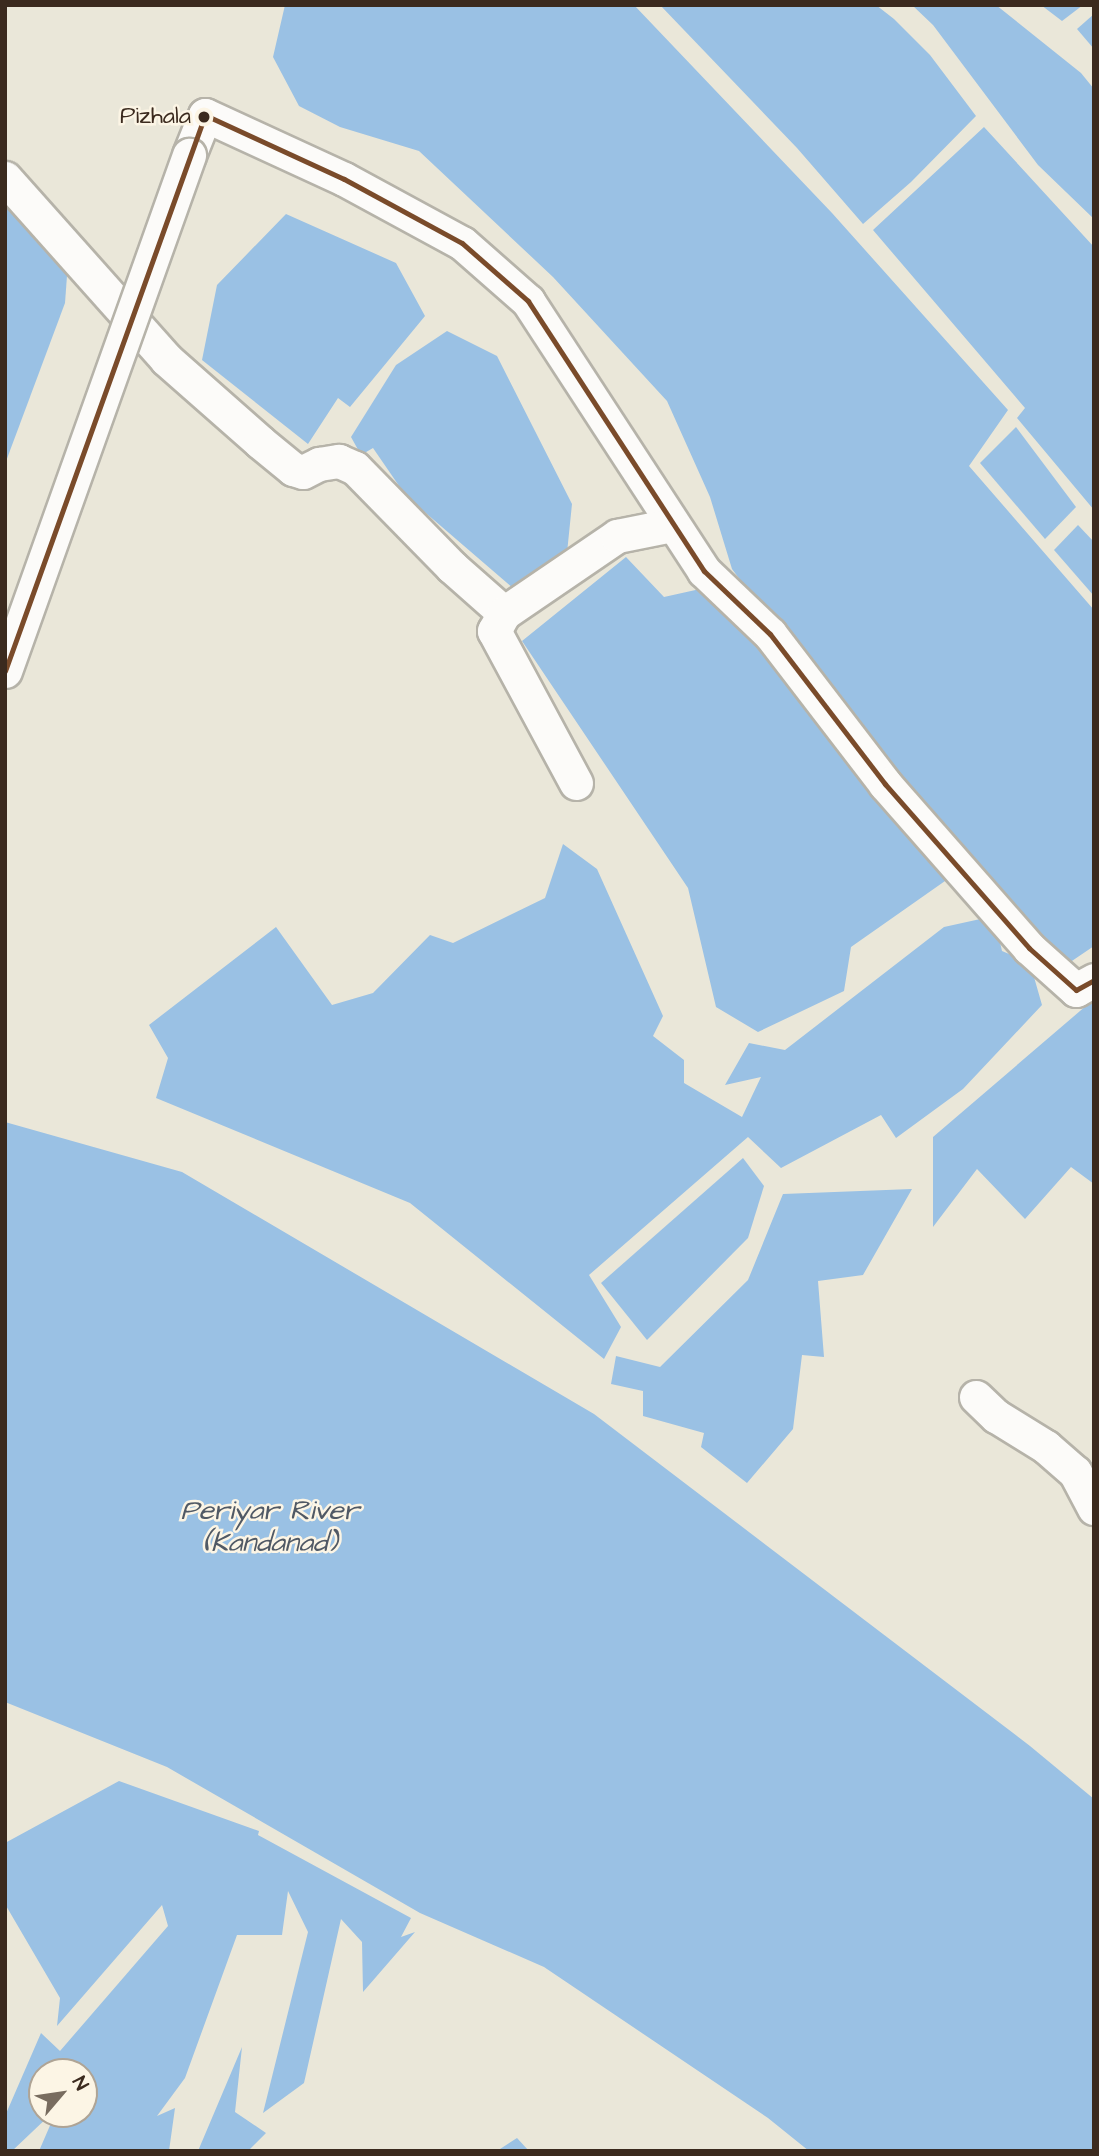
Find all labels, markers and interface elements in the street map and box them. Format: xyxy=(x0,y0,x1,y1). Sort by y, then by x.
place label: Pizhala xyxy=(120,103,191,131)
marker: Pizhala xyxy=(197,110,211,124)
water label: Periyar River (Kandanad) xyxy=(181,1494,359,1560)
north arrow xyxy=(28,2058,98,2128)
text: N xyxy=(65,2072,95,2095)

